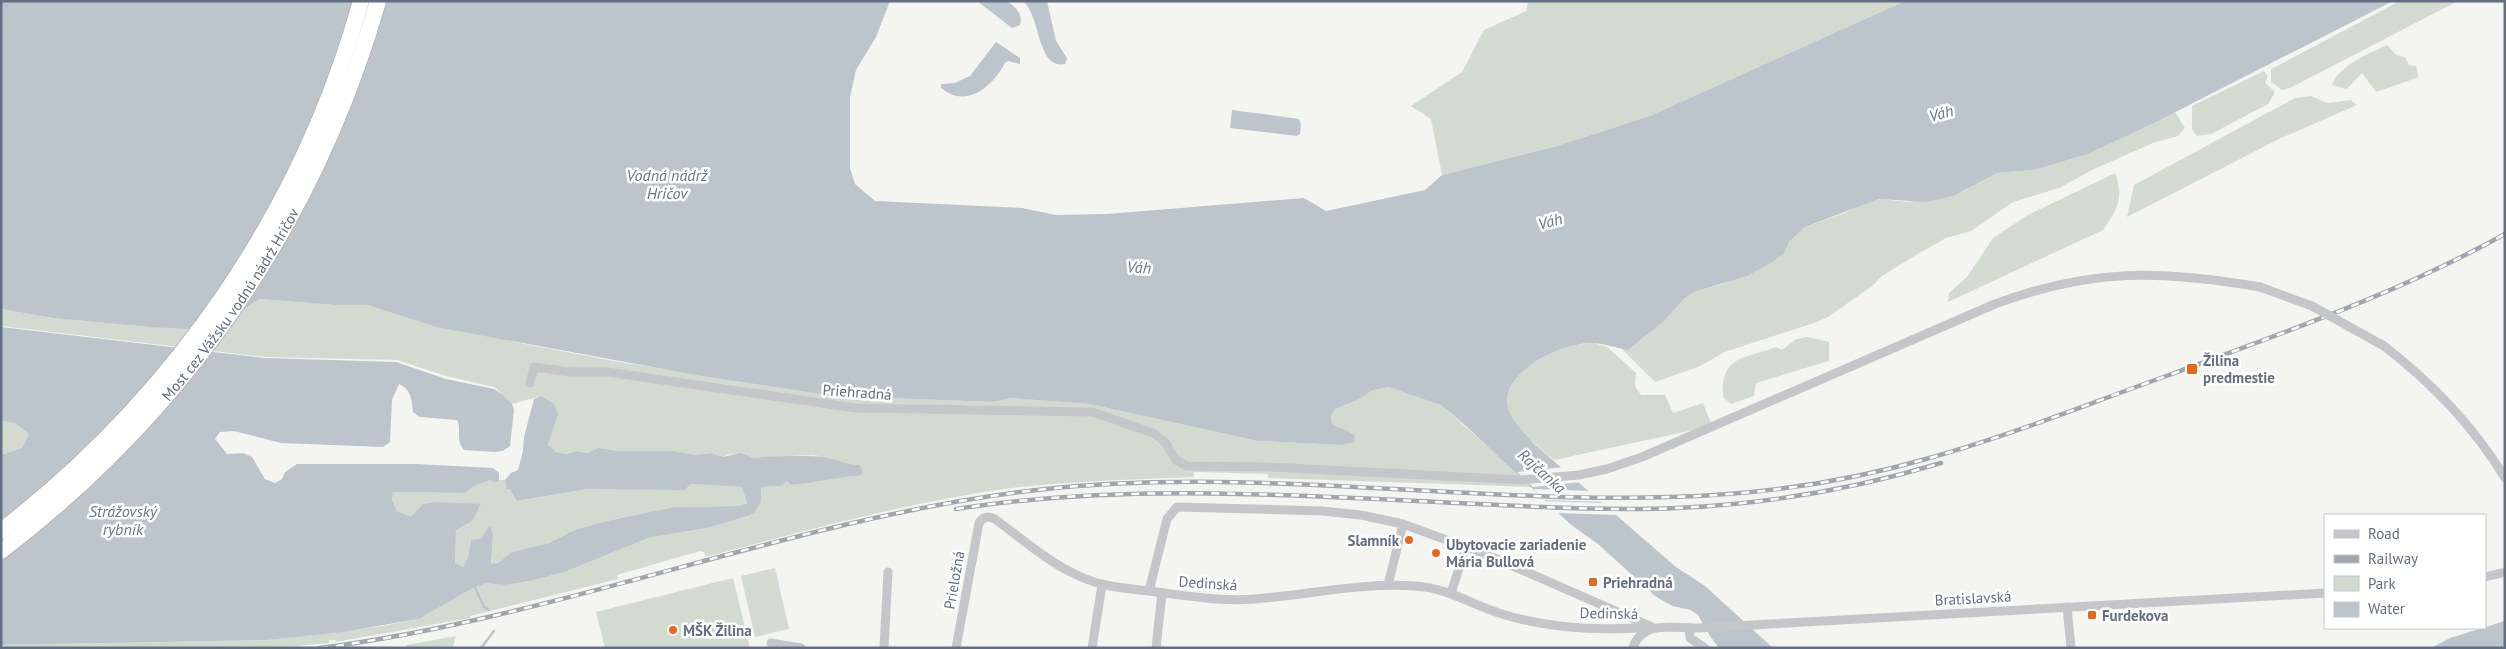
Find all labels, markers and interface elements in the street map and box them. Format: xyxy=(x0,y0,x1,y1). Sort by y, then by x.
water label: Váh xyxy=(1927,100,1955,126)
water label: Vodná nádrž Hričov xyxy=(626,165,709,203)
street label: Most cez Vážsku vodnú nádrž Hričov xyxy=(157,204,303,404)
water label: Váh xyxy=(1536,208,1564,234)
water label: Váh xyxy=(1126,256,1152,278)
place label: Žilina predmestie xyxy=(2203,351,2275,387)
marker: Žilina predmestie xyxy=(2185,362,2199,376)
street label: Priehradná xyxy=(822,380,892,404)
water label: Rajčanka xyxy=(1514,444,1570,498)
water label: Strážovský rybník xyxy=(89,501,158,539)
legend xyxy=(2324,514,2486,629)
text: Road xyxy=(2368,524,2400,543)
place label: Slamník xyxy=(1348,531,1400,550)
marker: Slamník xyxy=(1403,534,1415,546)
place label: Ubytovacie zariadenie Mária Bullová xyxy=(1446,535,1587,571)
marker: Ubytovacie zariadenie Mária Bullová xyxy=(1430,547,1442,559)
street label: Prieložná xyxy=(940,549,968,611)
text: Railway xyxy=(2368,549,2418,568)
street label: Dedinská xyxy=(1178,571,1238,595)
place label: Priehradná xyxy=(1603,573,1673,592)
text: Park xyxy=(2368,574,2396,593)
marker: Priehradná xyxy=(1587,576,1599,588)
street label: Bratislavská xyxy=(1934,587,2012,609)
text: Water xyxy=(2368,599,2405,618)
street label: Dedinská xyxy=(1580,603,1638,623)
place label: Furdekova xyxy=(2102,606,2168,625)
marker: Furdekova xyxy=(2086,609,2098,621)
place label: MŠK Žilina xyxy=(683,621,752,640)
marker: MŠK Žilina xyxy=(667,624,679,636)

